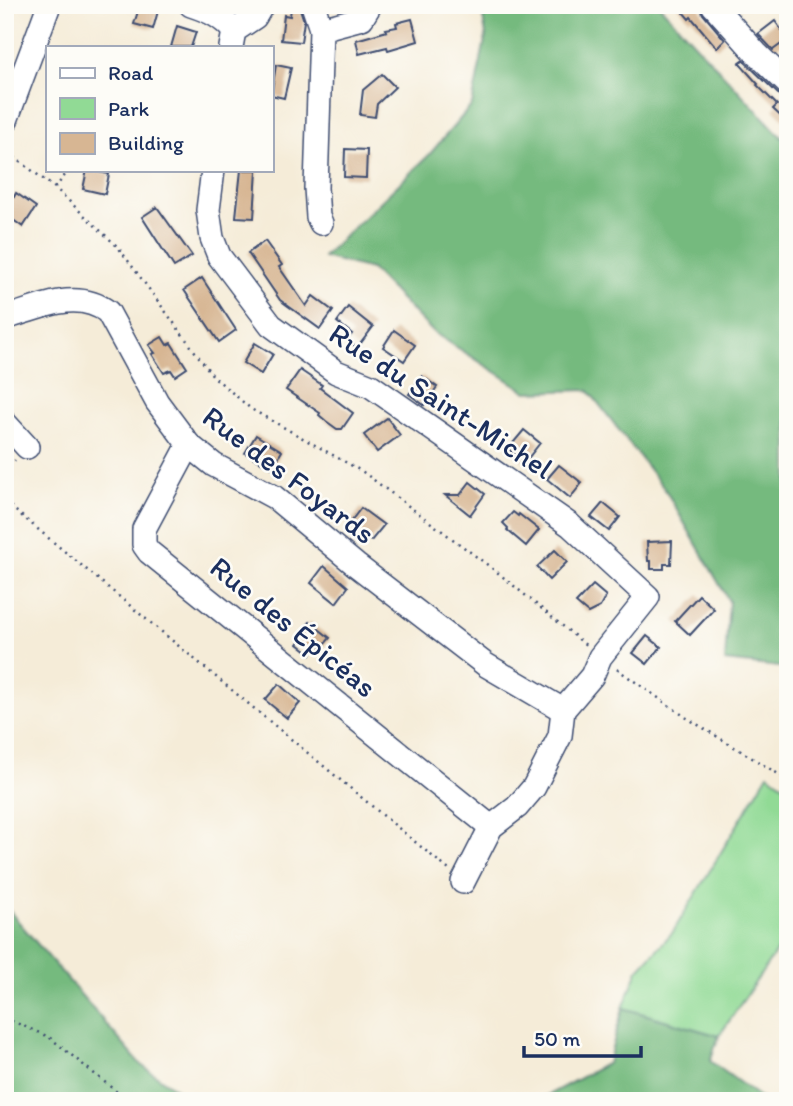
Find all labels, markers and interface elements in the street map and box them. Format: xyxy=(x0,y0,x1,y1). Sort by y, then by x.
legend xyxy=(46,46,273,172)
text: Road xyxy=(108,60,154,85)
text: Park xyxy=(108,96,150,121)
text: Building xyxy=(108,130,184,155)
street label: Rue du Saint-Michel xyxy=(323,314,560,487)
street label: Rue des Foyards xyxy=(195,398,383,552)
street label: Rue des Épicéas xyxy=(203,548,384,705)
scale bar xyxy=(524,1015,641,1059)
text: 50 m xyxy=(534,1026,581,1051)

